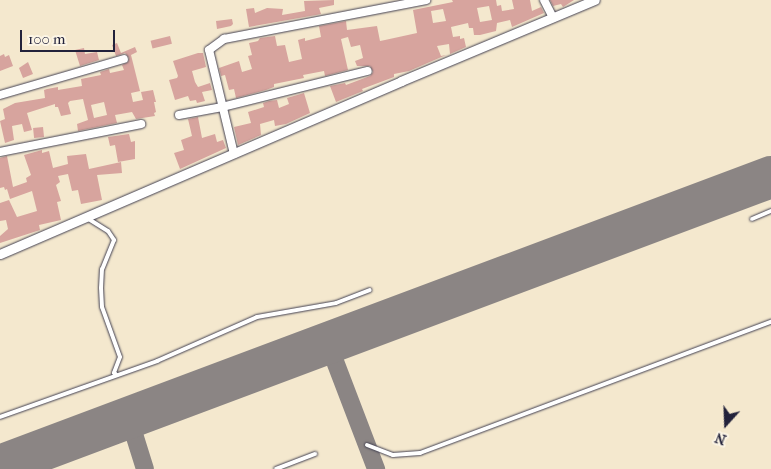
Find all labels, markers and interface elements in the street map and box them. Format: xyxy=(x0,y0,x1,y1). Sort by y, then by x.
scale bar xyxy=(22,20,118,52)
text: 100 m xyxy=(28,30,66,48)
north arrow xyxy=(701,399,751,449)
text: N xyxy=(713,429,729,448)

